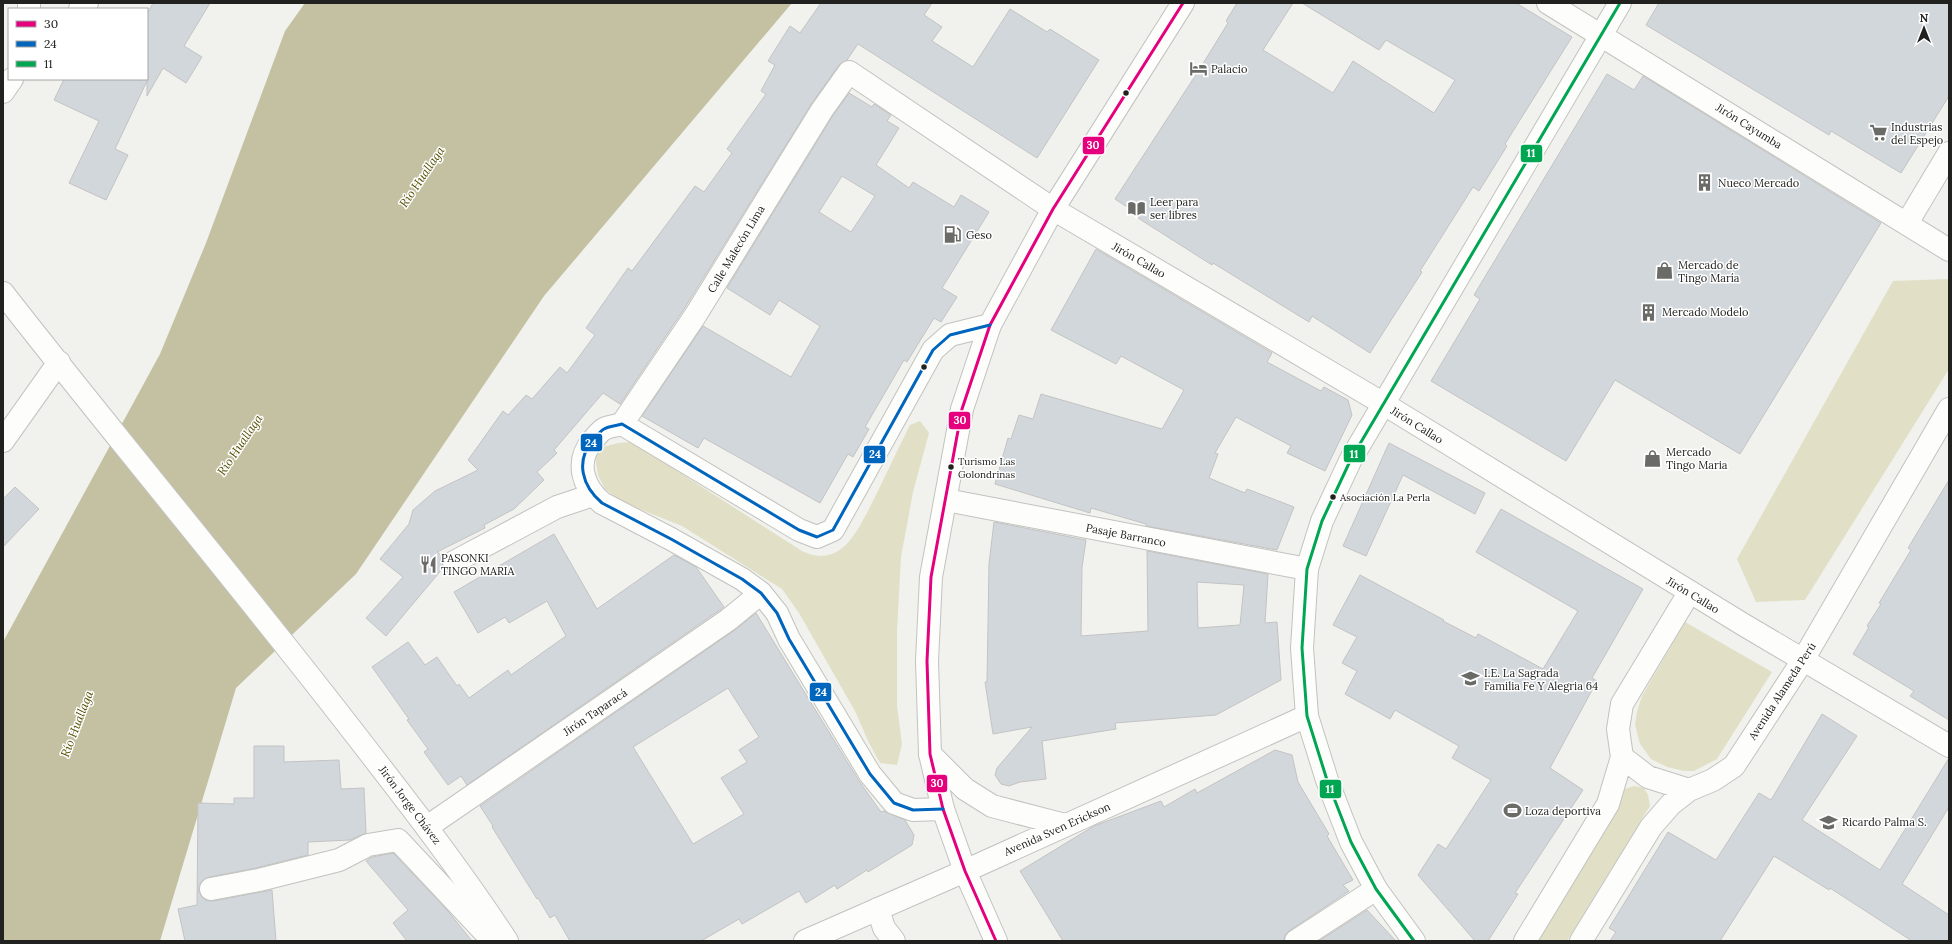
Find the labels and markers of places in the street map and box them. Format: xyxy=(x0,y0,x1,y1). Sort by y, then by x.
hotel icon: Palacio xyxy=(1188,59,1208,79)
place label: Palacio xyxy=(1211,62,1247,76)
unlabelled marker xyxy=(1121,88,1131,98)
place label: Industrias del Espejo xyxy=(1891,120,1943,147)
supermarket icon: Industrias del Espejo xyxy=(1868,123,1888,143)
building icon: Nueco Mercado xyxy=(1695,173,1715,193)
place label: Nueco Mercado xyxy=(1718,176,1799,190)
place label: Leer para ser libres xyxy=(1150,195,1199,222)
library icon: Leer para ser libres xyxy=(1127,198,1147,218)
fuel station icon: Geso xyxy=(943,225,963,245)
place label: Geso xyxy=(966,228,992,242)
place label: Mercado de Tingo María xyxy=(1678,258,1740,285)
shop icon: Mercado de Tingo María xyxy=(1655,261,1675,281)
building icon: Mercado Modelo xyxy=(1639,302,1659,322)
place label: Mercado Modelo xyxy=(1662,305,1749,319)
unlabelled marker xyxy=(919,362,929,372)
place label: Mercado Tingo Maria xyxy=(1666,445,1728,472)
shop icon: Mercado Tingo Maria xyxy=(1643,448,1663,468)
place label: Turismo Las Golondrinas xyxy=(958,455,1016,481)
marker: Turismo Las Golondrinas xyxy=(946,462,956,472)
place label: Asociación La Perla xyxy=(1339,491,1430,504)
marker: Asociación La Perla xyxy=(1328,492,1338,502)
place label: PASONKI TINGO MARIA xyxy=(441,551,515,578)
restaurant icon: PASONKI TINGO MARIA xyxy=(418,554,438,574)
place label: I.E. La Sagrada Familia Fe Y Alegria 64 xyxy=(1484,666,1598,693)
school or university icon: I.E. La Sagrada Familia Fe Y Alegria 64 xyxy=(1461,669,1481,689)
sports icon: Loza deportiva xyxy=(1502,801,1522,821)
place label: Loza deportiva xyxy=(1525,804,1601,818)
school or university icon: Ricardo Palma S. xyxy=(1819,812,1839,832)
place label: Ricardo Palma S. xyxy=(1842,815,1927,829)

